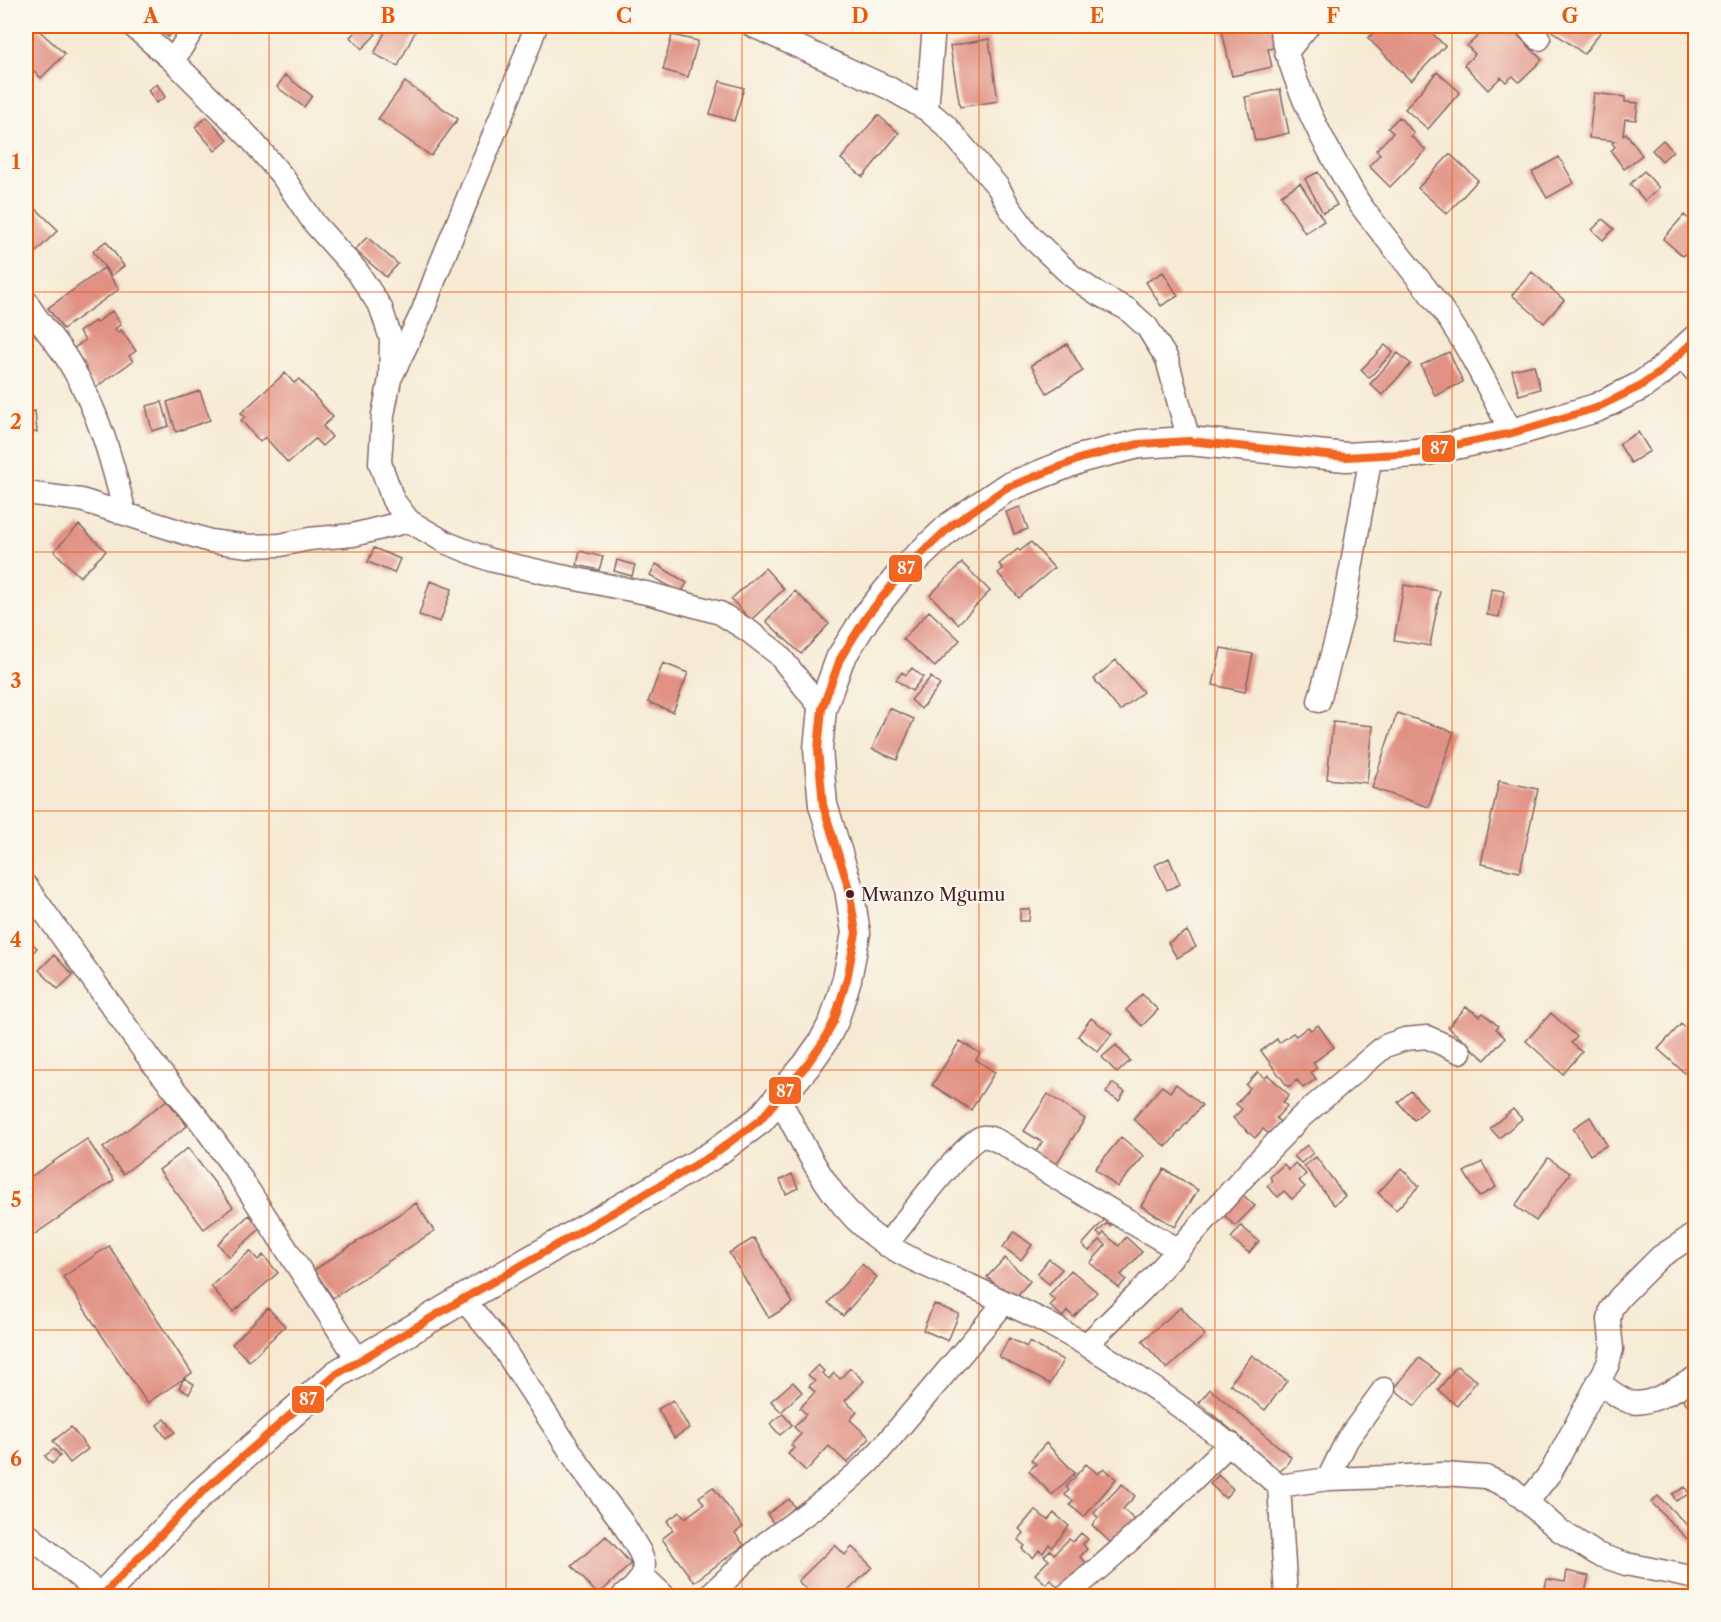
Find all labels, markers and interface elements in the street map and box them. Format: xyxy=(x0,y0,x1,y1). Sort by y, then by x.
text: A xyxy=(142,4,159,28)
text: B xyxy=(381,4,396,28)
text: C xyxy=(616,4,632,28)
text: D xyxy=(851,4,869,28)
text: E xyxy=(1090,4,1104,28)
text: F xyxy=(1326,4,1340,28)
text: G xyxy=(1562,4,1579,28)
text: 1 xyxy=(12,150,21,174)
text: 2 xyxy=(10,410,22,434)
line badge: 87 xyxy=(1421,434,1456,463)
text: 87 xyxy=(1430,438,1449,458)
line badge: 87 xyxy=(888,554,923,583)
text: 87 xyxy=(897,558,916,578)
text: 3 xyxy=(10,669,22,693)
place label: Mwanzo Mgumu xyxy=(861,884,1005,906)
marker: Mwanzo Mgumu xyxy=(844,888,856,900)
text: 4 xyxy=(10,928,22,952)
line badge: 87 xyxy=(768,1076,802,1105)
text: 87 xyxy=(776,1081,795,1101)
text: 5 xyxy=(10,1188,22,1212)
line badge: 87 xyxy=(291,1385,325,1414)
text: 87 xyxy=(299,1389,318,1409)
text: 6 xyxy=(10,1447,22,1471)

